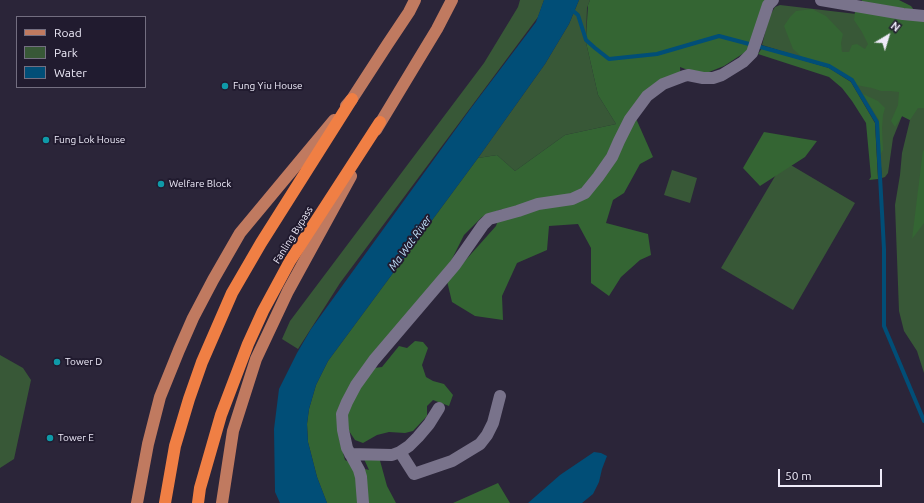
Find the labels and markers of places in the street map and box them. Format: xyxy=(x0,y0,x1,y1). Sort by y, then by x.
place label: Fung Yiu House xyxy=(233,80,303,92)
marker: Fung Yiu House xyxy=(220,81,230,91)
place label: Fung Lok House xyxy=(54,134,125,146)
marker: Fung Lok House xyxy=(41,135,51,145)
place label: Welfare Block xyxy=(169,178,231,190)
marker: Welfare Block xyxy=(156,179,166,189)
place label: Tower D xyxy=(65,356,102,368)
marker: Tower D xyxy=(52,357,62,367)
place label: Tower E xyxy=(58,432,94,444)
marker: Tower E xyxy=(45,433,55,443)

